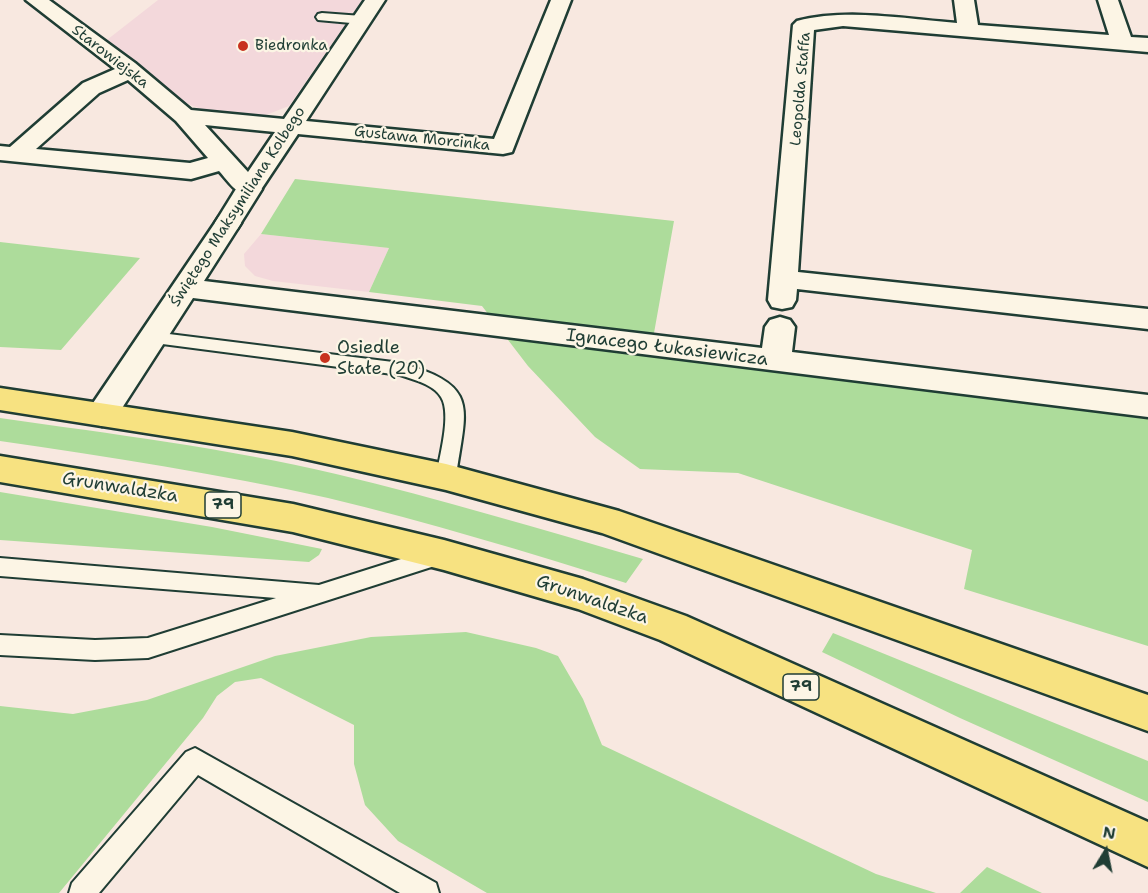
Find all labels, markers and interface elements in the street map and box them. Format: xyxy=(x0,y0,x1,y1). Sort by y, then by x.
street label: Starowiejska xyxy=(68,21,152,93)
street label: Leopolda Staffa xyxy=(787,31,815,147)
place label: Biedronka xyxy=(255,37,328,55)
marker: Biedronka xyxy=(236,39,250,53)
street label: Świętego Maksymiliana Kolbego xyxy=(167,104,309,310)
street label: Gustawa Morcinka xyxy=(353,123,491,155)
street label: Ignacego Łukasiewicza xyxy=(565,325,769,371)
place label: Osiedle Stałe (20) xyxy=(337,337,425,380)
marker: Osiedle Stałe (20) xyxy=(318,351,332,365)
street label: Grunwaldzka xyxy=(61,468,179,508)
road number: 79 xyxy=(205,492,241,518)
street label: Grunwaldzka xyxy=(533,571,651,629)
road number: 79 xyxy=(783,674,819,700)
north arrow xyxy=(1076,821,1136,881)
text: N xyxy=(1101,821,1117,844)

